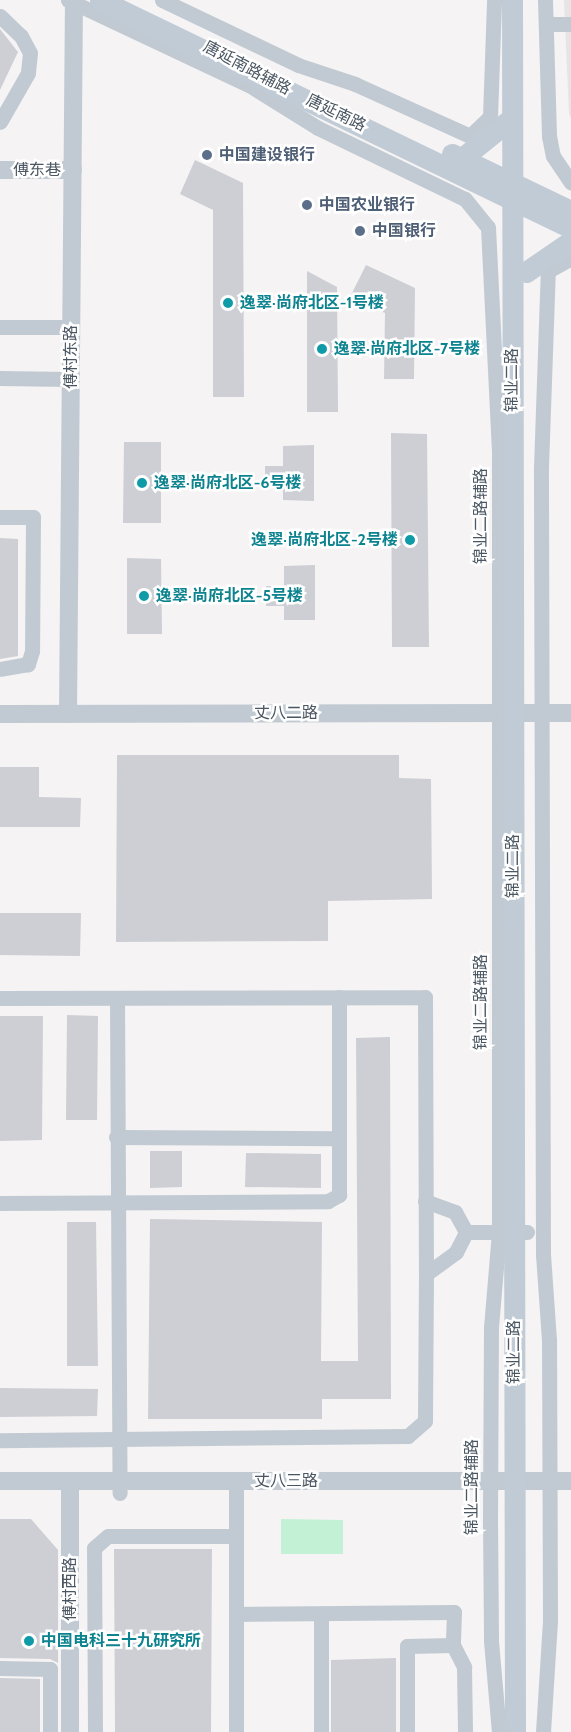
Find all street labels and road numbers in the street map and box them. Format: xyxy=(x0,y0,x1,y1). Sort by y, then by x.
street label: 唐延南路辅路 xyxy=(200,37,294,99)
street label: 唐延南路 xyxy=(303,90,369,136)
street label: 傅东巷 xyxy=(13,160,61,180)
street label: 傅村东路 xyxy=(61,325,81,389)
street label: 锦业二路 xyxy=(502,348,522,412)
street label: 锦业二路辅路 xyxy=(471,468,491,564)
street label: 丈八二路 xyxy=(254,703,318,723)
street label: 锦业二路 xyxy=(503,834,523,898)
street label: 锦业二路辅路 xyxy=(471,954,491,1050)
street label: 锦业二路 xyxy=(504,1320,524,1384)
street label: 锦业二路辅路 xyxy=(462,1439,482,1535)
street label: 丈八三路 xyxy=(254,1471,318,1491)
street label: 傅村西路 xyxy=(60,1557,80,1621)

